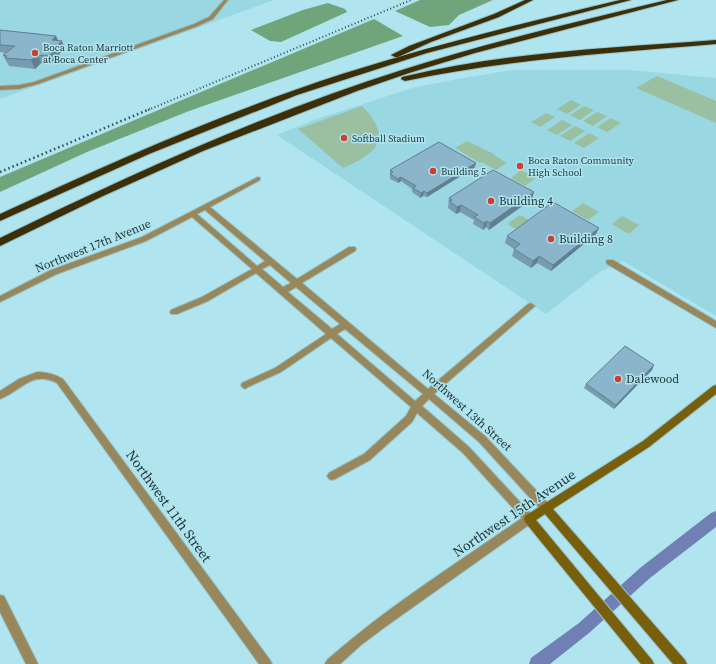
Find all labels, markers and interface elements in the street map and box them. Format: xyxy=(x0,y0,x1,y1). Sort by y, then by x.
place label: Boca Raton Marriott at Boca Center xyxy=(43,41,134,66)
marker: Boca Raton Marriott at Boca Center xyxy=(30,48,40,58)
place label: Softball Stadium xyxy=(352,132,425,145)
marker: Softball Stadium xyxy=(339,133,349,143)
place label: Boca Raton Community High School xyxy=(528,154,635,179)
marker: Boca Raton Community High School xyxy=(515,161,525,171)
place label: Building 5 xyxy=(441,165,486,178)
marker: Building 5 xyxy=(428,166,438,176)
place label: Building 4 xyxy=(499,193,553,209)
marker: Building 4 xyxy=(486,196,496,206)
street label: Northwest 17th Avenue xyxy=(33,215,153,277)
place label: Building 8 xyxy=(559,231,613,247)
marker: Building 8 xyxy=(546,234,556,244)
street label: Northwest 13th Street xyxy=(419,366,515,455)
place label: Dalewood xyxy=(626,371,679,387)
marker: Dalewood xyxy=(613,374,623,384)
street label: Northwest 11th Street xyxy=(121,446,217,567)
street label: Northwest 15th Avenue xyxy=(449,464,579,562)

